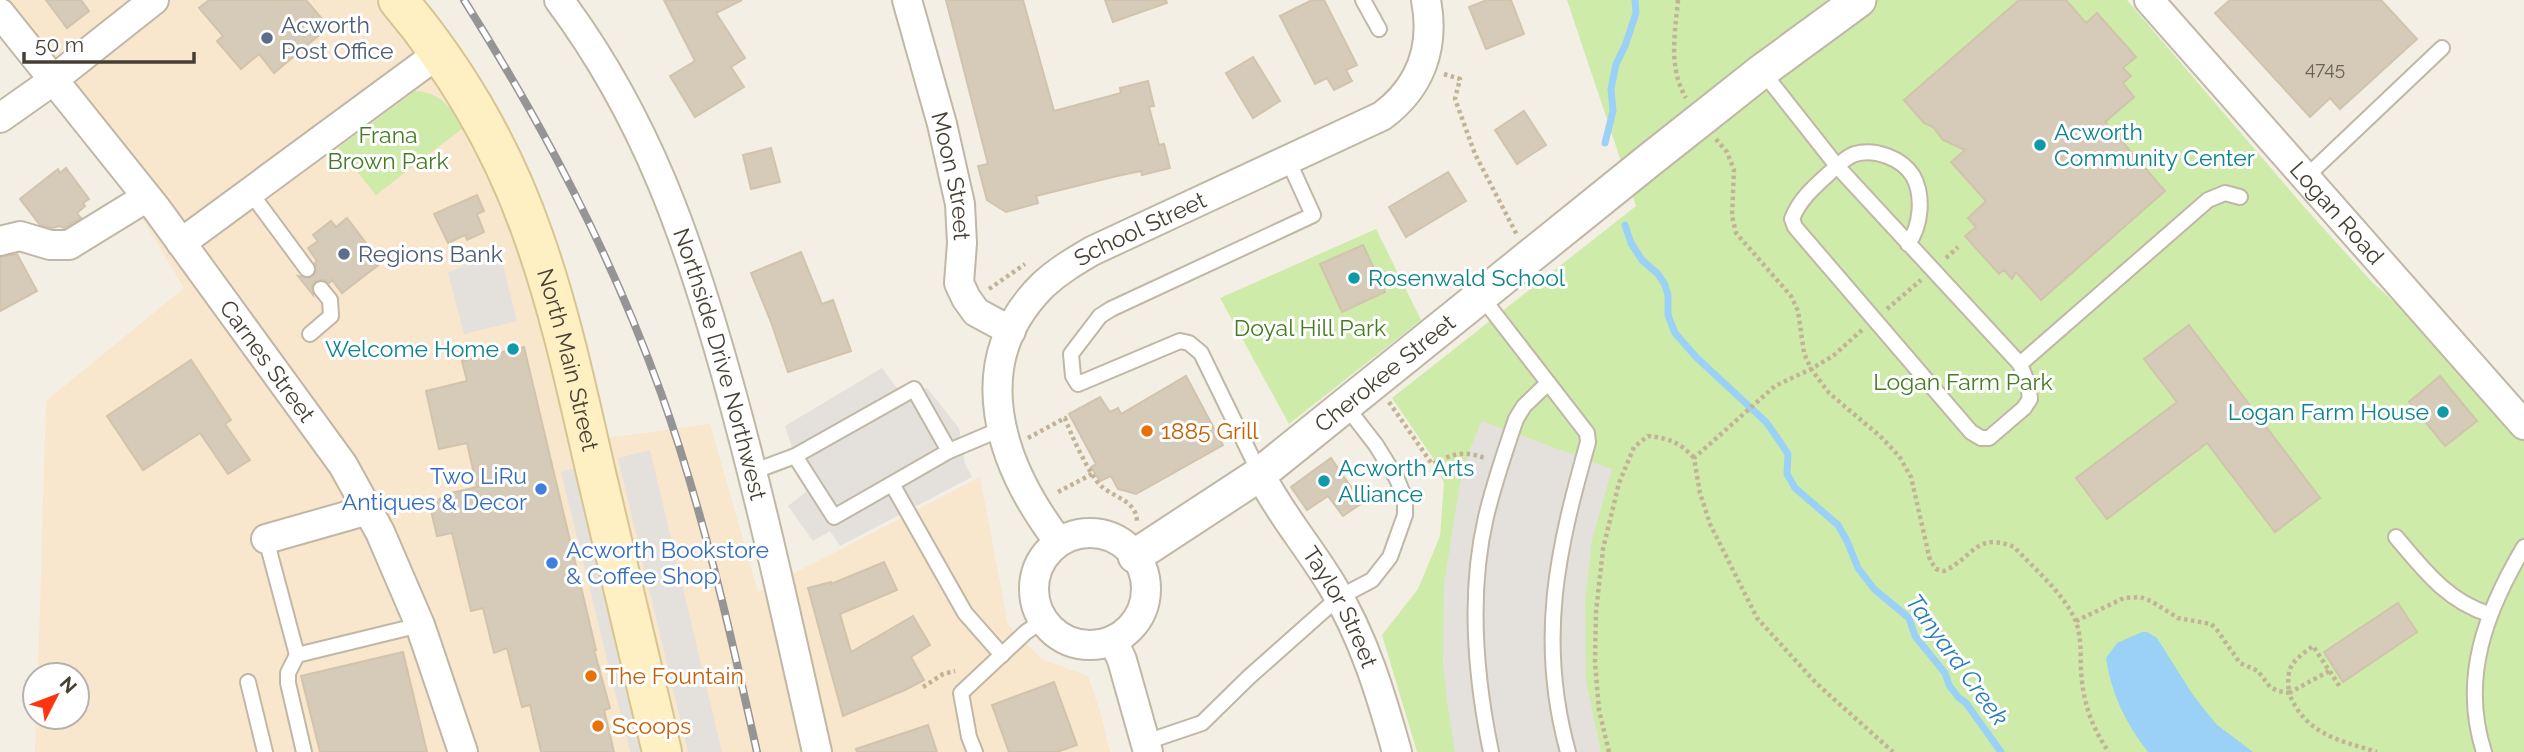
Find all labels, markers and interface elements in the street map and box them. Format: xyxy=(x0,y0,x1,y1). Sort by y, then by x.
place label: Acworth Post Office xyxy=(281,11,394,64)
scale bar xyxy=(24,21,194,65)
marker: Acworth Post Office xyxy=(259,30,275,46)
text: 50 m xyxy=(35,32,84,57)
house number: 4745 xyxy=(2305,57,2345,79)
street label: Moon Street xyxy=(926,109,976,241)
place label: Acworth Community Center xyxy=(2054,118,2255,171)
park label: Frana Brown Park xyxy=(327,121,449,174)
marker: Acworth Community Center xyxy=(2032,137,2048,153)
street label: Logan Road xyxy=(2285,156,2390,270)
street label: School Street xyxy=(1069,186,1210,272)
street label: Northside Drive Northwest xyxy=(668,224,773,503)
place label: Regions Bank xyxy=(358,240,503,267)
marker: Regions Bank xyxy=(336,246,352,262)
place label: Rosenwald School xyxy=(1368,264,1566,291)
street label: North Main Street xyxy=(532,265,605,454)
marker: Rosenwald School xyxy=(1346,270,1362,286)
street label: Carnes Street xyxy=(214,295,321,427)
street label: Cherokee Street xyxy=(1309,308,1460,437)
park label: Doyal Hill Park xyxy=(1234,314,1386,341)
place label: Welcome Home xyxy=(325,335,499,362)
marker: Welcome Home xyxy=(505,341,521,357)
park label: Logan Farm Park xyxy=(1873,368,2053,395)
place label: Logan Farm House xyxy=(2228,398,2429,425)
marker: Logan Farm House xyxy=(2435,404,2451,420)
place label: 1885 Grill xyxy=(1161,417,1259,444)
marker: 1885 Grill xyxy=(1139,423,1155,439)
place label: Acworth Arts Alliance xyxy=(1338,454,1474,507)
place label: Two LiRu Antiques & Decor xyxy=(342,462,527,515)
marker: Acworth Arts Alliance xyxy=(1316,473,1332,489)
marker: Two LiRu Antiques & Decor xyxy=(533,481,549,497)
place label: Acworth Bookstore & Coffee Shop xyxy=(566,536,769,589)
street label: Taylor Street xyxy=(1297,541,1384,671)
marker: Acworth Bookstore & Coffee Shop xyxy=(544,555,560,571)
water label: Tanyard Creek xyxy=(1900,588,2015,731)
north arrow xyxy=(21,661,91,731)
place label: The Fountain xyxy=(605,662,744,689)
marker: The Fountain xyxy=(583,668,599,684)
text: N xyxy=(56,672,82,697)
place label: Scoops xyxy=(612,712,691,739)
marker: Scoops xyxy=(590,718,606,734)

